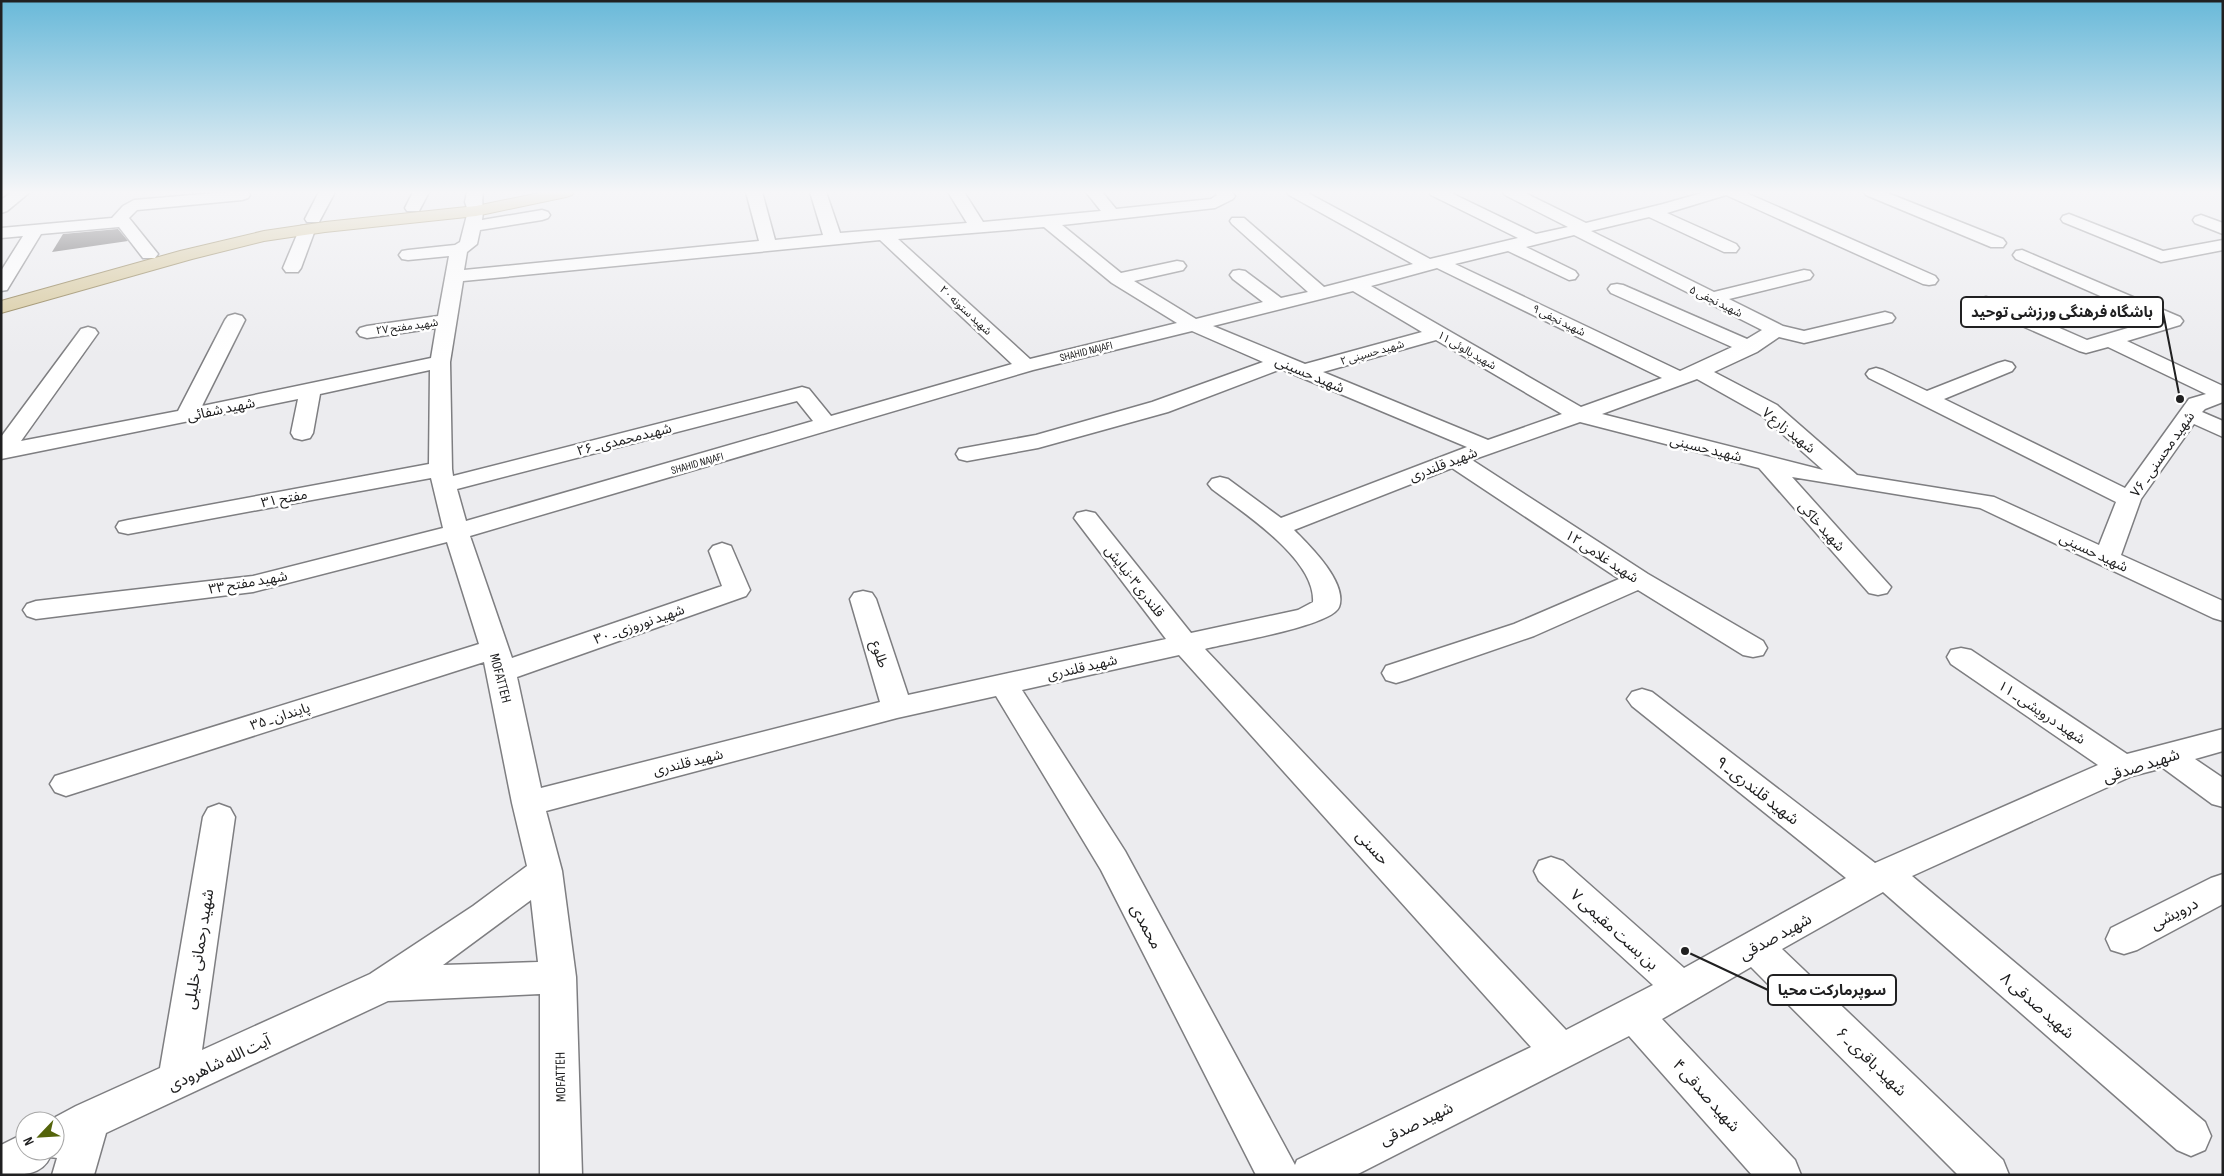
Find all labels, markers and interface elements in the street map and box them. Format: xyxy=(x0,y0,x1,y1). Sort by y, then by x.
street label: شهید ستونه ۲۰ xyxy=(937,283,995,338)
street label: شهید نجفی ۵ xyxy=(1687,283,1745,320)
callout: باشگاه فرهنگی ورزشی توحید xyxy=(1961,297,2163,327)
street label: شهید نجفی ۹ xyxy=(1530,302,1588,339)
text: باشگاه فرهنگی ورزشی توحید xyxy=(1971,303,2153,322)
street label: شهید مفتح ۲۷ xyxy=(375,316,440,338)
street label: شهید بالوئی ۱۱ xyxy=(1435,328,1499,373)
street label: شهید حسینی ۲ xyxy=(1339,337,1406,368)
street label: SHAHID NAJAFI xyxy=(1058,339,1114,364)
street label: شهید حسینی xyxy=(1273,352,1347,397)
street label: شهید شفائی xyxy=(186,394,257,425)
street label: شهید زارع ۷ xyxy=(1757,404,1819,459)
street label: شهید محسنی ـ ۷۶ xyxy=(2127,408,2198,500)
street label: شهیدمحمدی ـ ۲۶ xyxy=(575,419,673,460)
street label: شهید حسینی xyxy=(1668,431,1744,466)
street label: شهید قلندری xyxy=(1407,444,1480,485)
street label: SHAHID NAJAFI xyxy=(669,450,725,477)
street label: مفتح ۳۱ xyxy=(259,486,309,513)
street label: شهید خاکی xyxy=(1795,498,1848,555)
street label: شهید غلامی ۱۲ xyxy=(1562,526,1642,587)
street label: شهید حسینی xyxy=(2057,529,2131,576)
street label: قلندری۳-نیایش xyxy=(1101,542,1168,621)
street label: شهید مفتح ۳۳ xyxy=(207,567,289,600)
street label: شهید نوروزی ـ ۳۰ xyxy=(592,601,687,648)
street label: طلوع xyxy=(865,639,892,670)
street label: شهید قلندری xyxy=(1045,651,1119,684)
street label: MOFATTEH xyxy=(486,652,515,705)
street label: شهید درویشی ـ ۱۱ xyxy=(1995,677,2089,748)
street label: پایندان ـ ۳۵ xyxy=(248,699,313,735)
street label: شهید صدقی xyxy=(2101,745,2182,788)
street label: شهید قلندری xyxy=(651,746,725,779)
street label: شهید قلندری ـ ۹ xyxy=(1712,753,1802,830)
street label: حسنی xyxy=(1351,827,1393,869)
street label: بن بست مقیمی ۷ xyxy=(1566,886,1662,974)
street label: شهید رحمانی خلیلی xyxy=(181,888,218,1011)
street label: درویشی xyxy=(2148,894,2202,934)
street label: محمدی xyxy=(1126,901,1165,953)
street label: شهید صدقی xyxy=(1736,910,1815,965)
street label: شهید صدقی ۸ xyxy=(1996,969,2078,1043)
callout: سوپرمارکت محیا xyxy=(1768,975,1896,1005)
text: سوپرمارکت محیا xyxy=(1778,981,1886,1000)
street label: شهید باقری ـ ۶ xyxy=(1832,1024,1910,1100)
street label: آیت الله شاهرودی xyxy=(165,1031,275,1095)
street label: MOFATTEH xyxy=(552,1052,569,1102)
street label: شهید صدقی ۴ xyxy=(1668,1056,1743,1136)
street label: شهید صدقی xyxy=(1377,1098,1457,1150)
north arrow xyxy=(15,1111,65,1161)
text: N xyxy=(19,1134,38,1148)

